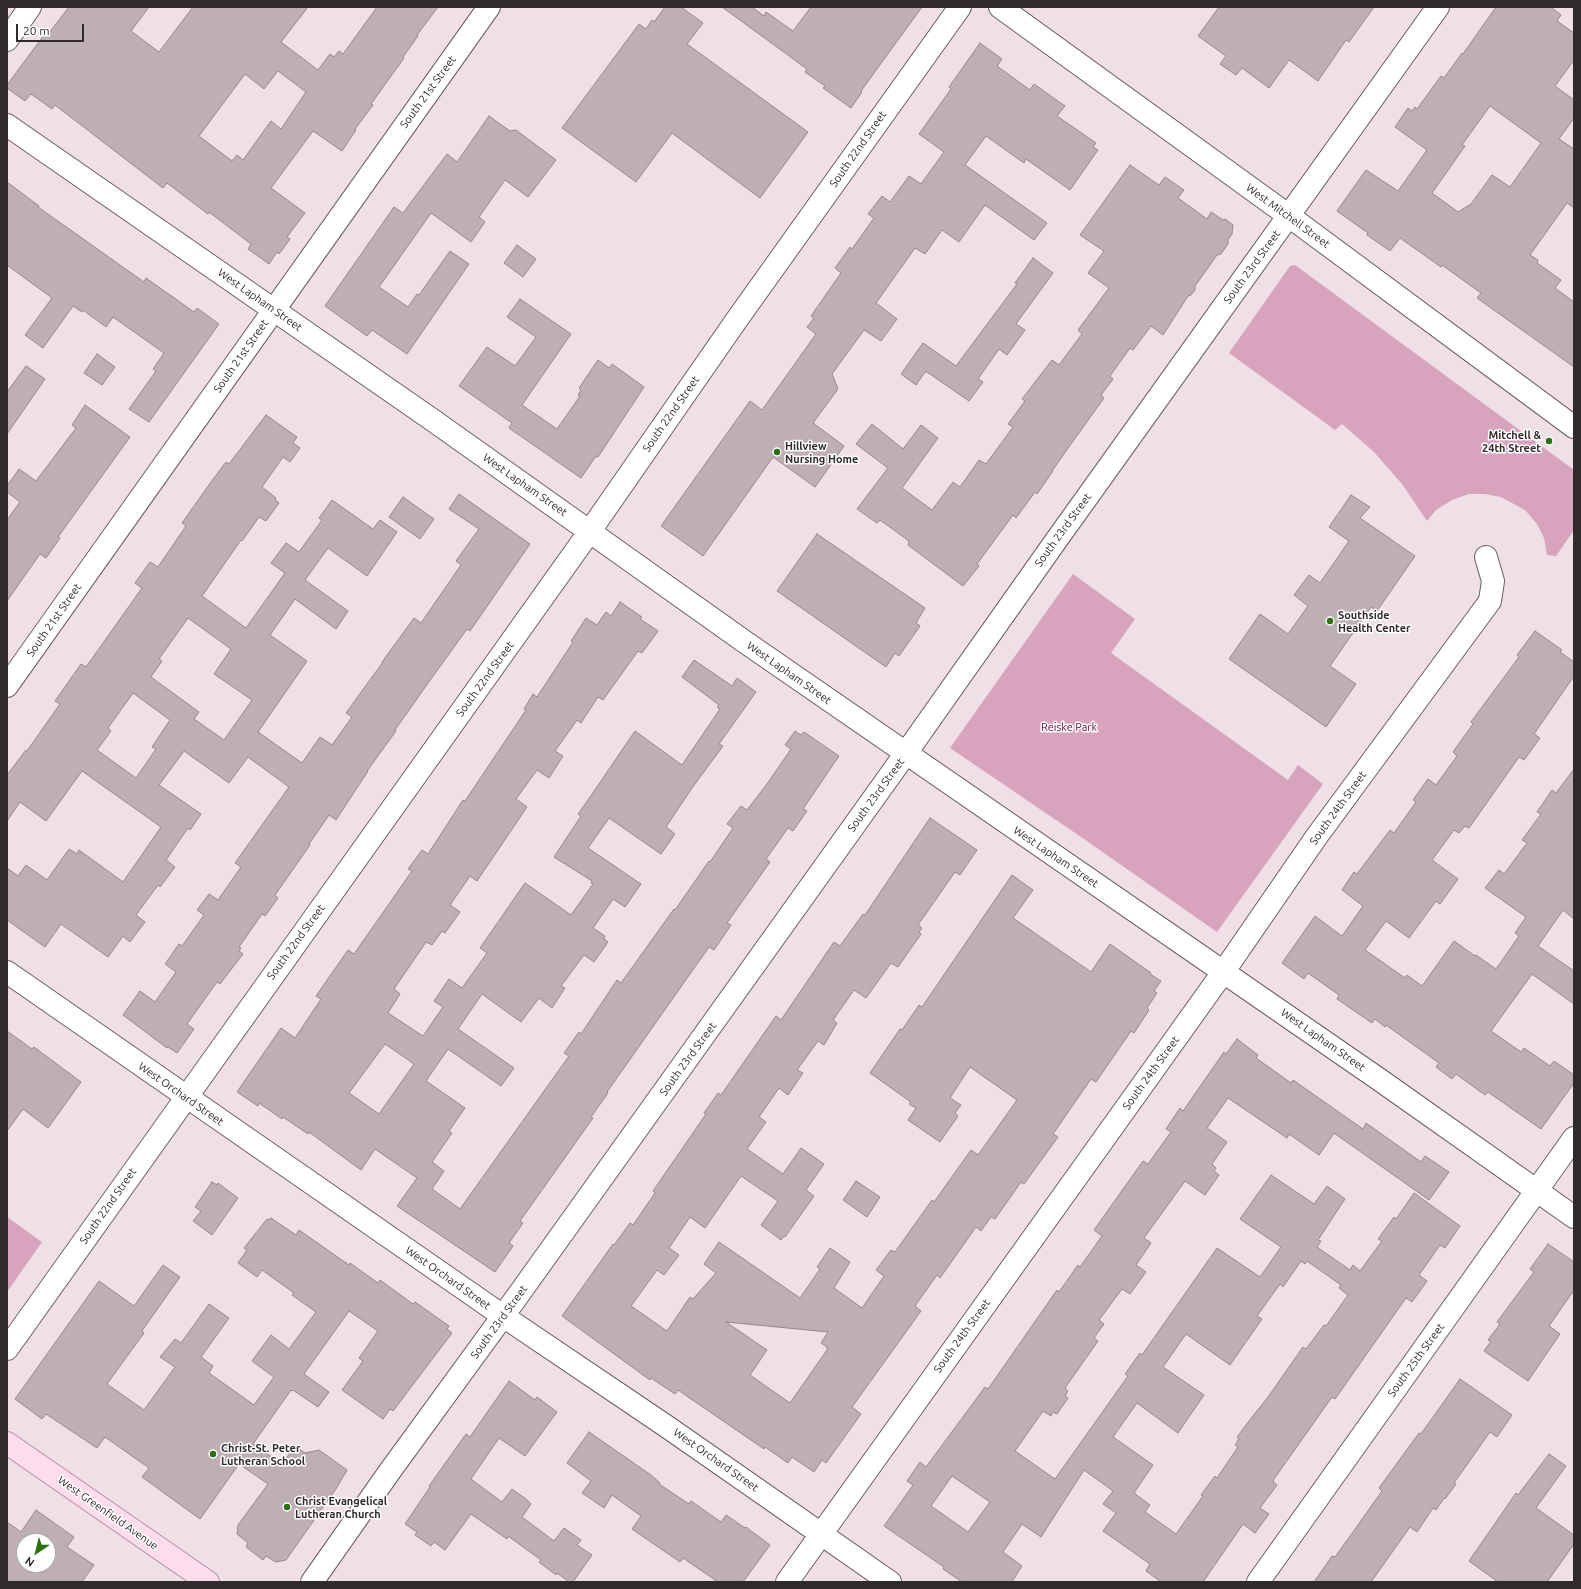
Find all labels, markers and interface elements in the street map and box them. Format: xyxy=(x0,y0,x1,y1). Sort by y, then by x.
scale bar xyxy=(18,16,86,42)
text: 20 m xyxy=(23,24,50,37)
street label: South 21st Street xyxy=(397,53,459,131)
street label: South 22nd Street xyxy=(827,108,889,190)
street label: West Mitchell Street xyxy=(1243,181,1333,251)
street label: South 23rd Street xyxy=(1221,228,1283,306)
street label: West Lapham Street xyxy=(215,266,305,334)
street label: South 21st Street xyxy=(211,317,271,395)
street label: South 22nd Street xyxy=(640,373,702,455)
place label: Mitchell & 24th Street xyxy=(1482,428,1541,454)
marker: Mitchell & 24th Street xyxy=(1544,436,1554,446)
place label: Hillview Nursing Home xyxy=(785,439,858,465)
marker: Hillview Nursing Home xyxy=(772,447,782,457)
street label: West Lapham Street xyxy=(480,451,570,519)
street label: South 23rd Street xyxy=(1032,491,1094,569)
street label: South 21st Street xyxy=(24,581,84,659)
place label: Southside Health Center xyxy=(1338,608,1411,634)
marker: Southside Health Center xyxy=(1325,616,1335,626)
street label: South 22nd Street xyxy=(453,639,517,719)
street label: West Lapham Street xyxy=(744,639,834,707)
park label: Reiske Park xyxy=(1041,720,1097,734)
street label: South 23rd Street xyxy=(845,756,907,834)
street label: South 24th Street xyxy=(1307,769,1369,847)
street label: West Lapham Street xyxy=(1011,824,1101,890)
street label: South 22nd Street xyxy=(264,902,328,982)
street label: West Lapham Street xyxy=(1278,1006,1368,1074)
street label: South 23rd Street xyxy=(657,1020,719,1098)
street label: South 24th Street xyxy=(1120,1034,1182,1112)
street label: West Orchard Street xyxy=(136,1060,226,1128)
street label: South 22nd Street xyxy=(77,1165,139,1247)
street label: West Orchard Street xyxy=(403,1244,493,1312)
street label: South 23rd Street xyxy=(468,1283,530,1361)
street label: South 24th Street xyxy=(931,1297,993,1375)
street label: South 25th Street xyxy=(1385,1321,1447,1399)
street label: West Orchard Street xyxy=(671,1426,761,1494)
place label: Christ-St. Peter Lutheran School xyxy=(221,1441,305,1467)
marker: Christ-St. Peter Lutheran School xyxy=(208,1449,218,1459)
street label: West Greenfield Avenue xyxy=(55,1473,161,1553)
place label: Christ Evangelical Lutheran Church xyxy=(295,1494,387,1520)
marker: Christ Evangelical Lutheran Church xyxy=(282,1502,292,1512)
north arrow xyxy=(16,1533,56,1573)
text: N xyxy=(23,1555,36,1569)

